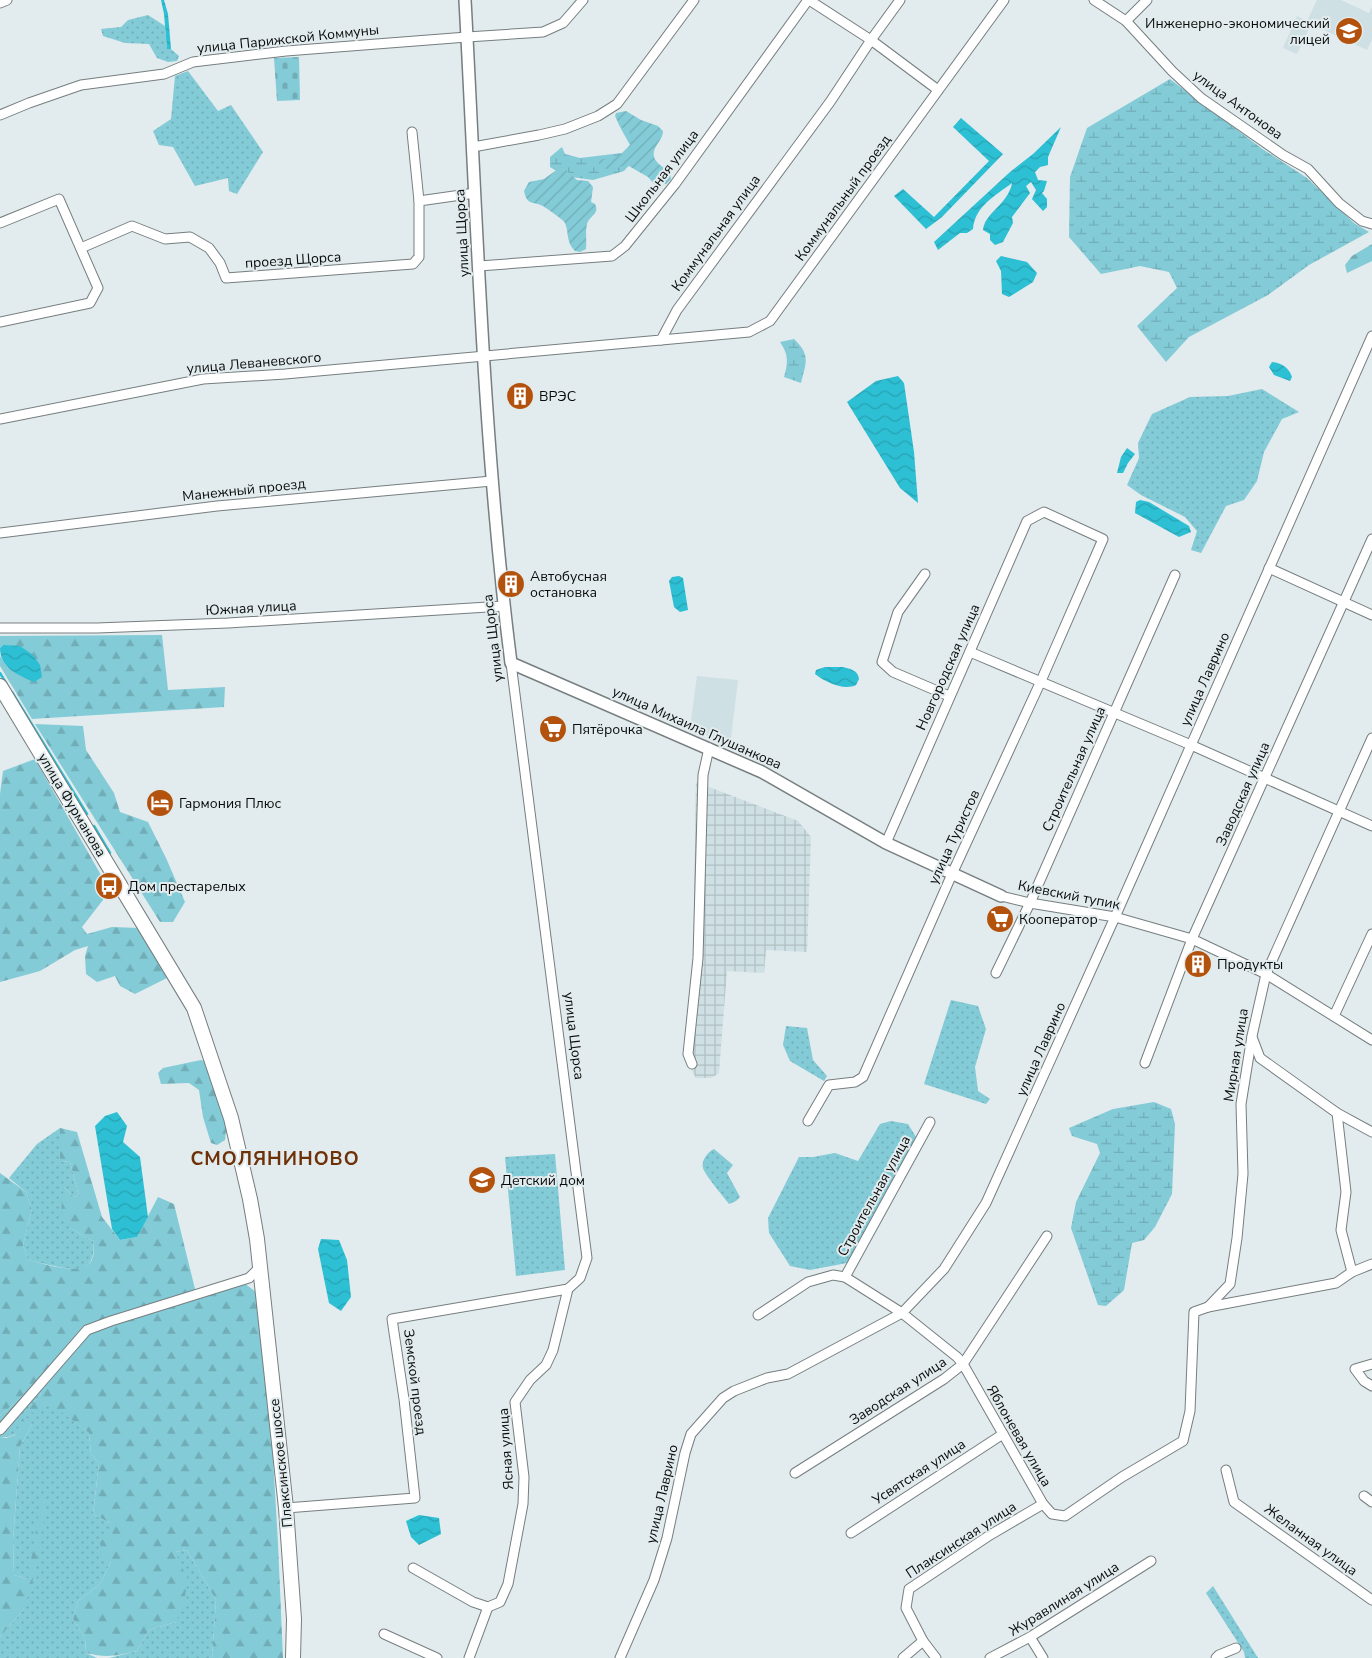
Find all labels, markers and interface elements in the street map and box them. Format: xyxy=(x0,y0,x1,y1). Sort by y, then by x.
place label: Инженерно-экономический лицей xyxy=(1145,14,1330,49)
school or university icon: Инженерно-экономический лицей xyxy=(1334,16,1364,46)
street label: улица Парижской Коммуны xyxy=(196,20,380,58)
street label: улица Антонова xyxy=(1189,66,1287,144)
street label: Школьная улица xyxy=(621,126,703,226)
street label: Коммунальный проезд xyxy=(791,131,895,265)
street label: Коммунальная улица xyxy=(667,171,765,295)
street label: улица Щорса xyxy=(450,188,474,278)
street label: проезд Щорса xyxy=(244,247,342,273)
street label: улица Леваневского xyxy=(186,348,322,378)
building icon: ВРЭС xyxy=(505,381,535,411)
place label: ВРЭС xyxy=(539,387,576,406)
street label: Манежный проезд xyxy=(181,474,307,506)
place label: Автобусная остановка xyxy=(530,567,607,602)
building icon: Автобусная остановка xyxy=(496,569,526,599)
street label: улица Щорса xyxy=(478,593,508,683)
street label: Южная улица xyxy=(205,596,297,620)
street label: Новгородская улица xyxy=(912,601,984,733)
street label: улица Лаврино xyxy=(1176,629,1234,729)
street label: улица Михаила Глушанкова xyxy=(609,682,785,774)
street label: Строительная улица xyxy=(1038,703,1110,835)
supermarket icon: Пятёрочка xyxy=(538,714,568,744)
place label: Пятёрочка xyxy=(572,720,643,739)
street label: Заводская улица xyxy=(1212,739,1274,849)
street label: улица Фурманова xyxy=(33,749,111,861)
street label: улица Туристов xyxy=(924,786,984,887)
hotel icon: Гармония Плюс xyxy=(145,788,175,818)
place label: Гармония Плюс xyxy=(179,794,282,813)
bus stop icon: Дом престарелых xyxy=(94,871,124,901)
street label: Киевский тупик xyxy=(1016,876,1122,914)
place label: Дом престарелых xyxy=(128,877,246,896)
supermarket icon: Кооператор xyxy=(985,904,1015,934)
place label: Кооператор xyxy=(1019,910,1098,929)
building icon: Продукты xyxy=(1183,949,1213,979)
place label: Продукты xyxy=(1217,955,1283,974)
street label: улица Щорса xyxy=(559,991,589,1081)
street label: улица Лаврино xyxy=(1012,999,1070,1099)
street label: Мирная улица xyxy=(1219,1007,1253,1103)
street label: Строительная улица xyxy=(833,1132,915,1260)
district label: СМОЛЯНИНОВО xyxy=(190,1146,360,1172)
school or university icon: Детский дом xyxy=(467,1165,497,1195)
place label: Детский дом xyxy=(501,1171,585,1190)
street label: Земской проезд xyxy=(399,1328,431,1436)
street label: Заводская улица xyxy=(846,1353,950,1429)
street label: Яблоневая улица xyxy=(982,1382,1056,1490)
street label: Плаксинское шоссе xyxy=(265,1398,297,1528)
street label: Ясная улица xyxy=(494,1407,518,1491)
street label: Усвятская улица xyxy=(868,1435,969,1510)
street label: улица Лаврино xyxy=(641,1443,683,1545)
street label: Плаксинская улица xyxy=(902,1497,1020,1583)
street label: Желанная улица xyxy=(1261,1500,1361,1580)
street label: Журавлиная улица xyxy=(1005,1557,1123,1641)

